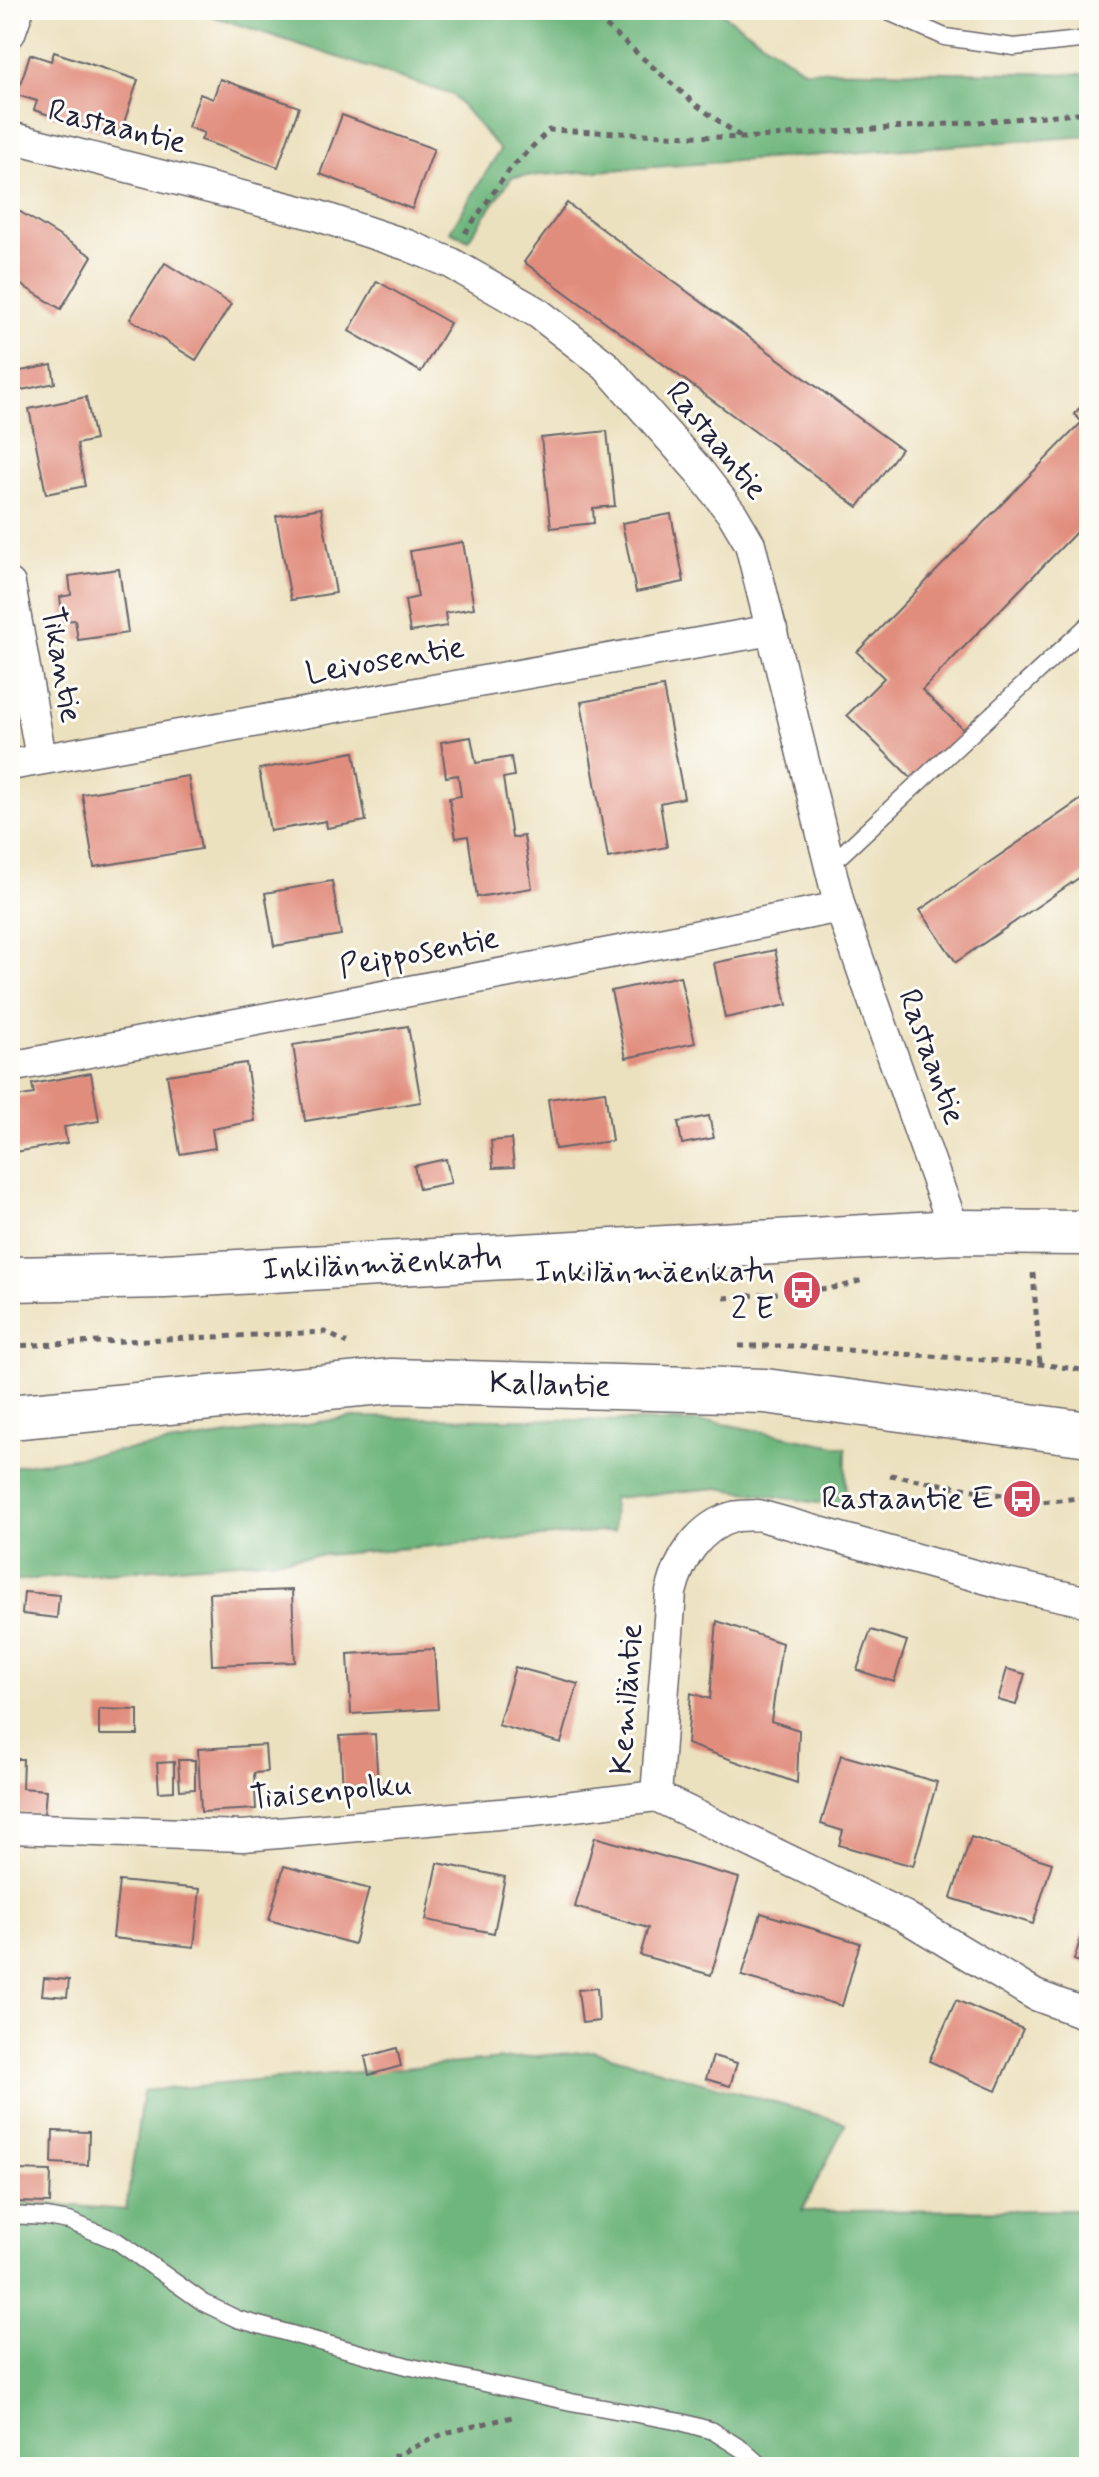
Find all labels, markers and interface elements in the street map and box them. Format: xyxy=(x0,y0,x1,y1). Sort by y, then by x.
street label: Rastaantie xyxy=(43,90,191,164)
street label: Rastaantie xyxy=(655,373,777,509)
street label: Tikantie xyxy=(30,604,92,726)
street label: Leivosentie xyxy=(302,626,468,696)
street label: Peipposentie xyxy=(336,917,502,989)
street label: Rastaantie xyxy=(887,984,975,1130)
street label: Inkilänmäenkatu xyxy=(261,1237,503,1291)
place label: Inkilänmäenkatu 2 E xyxy=(534,1251,774,1330)
bus stop icon: Inkilänmäenkatu 2 E xyxy=(781,1269,823,1311)
street label: Kallantie xyxy=(489,1362,611,1408)
place label: Rastaantie E xyxy=(822,1478,994,1520)
bus stop icon: Rastaantie E xyxy=(1001,1478,1043,1520)
street label: Kemiläntie xyxy=(601,1622,653,1776)
street label: Tiaisenpolku xyxy=(248,1764,414,1820)

